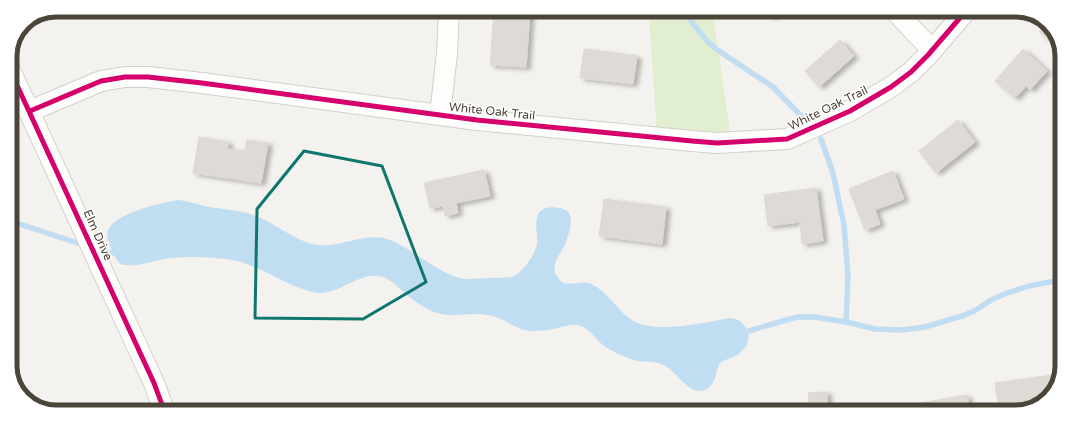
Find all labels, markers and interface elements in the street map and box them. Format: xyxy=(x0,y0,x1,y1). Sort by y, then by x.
street label: White Oak Trail xyxy=(786,83,870,133)
street label: White Oak Trail xyxy=(448,100,536,122)
street label: Elm Drive xyxy=(81,207,116,263)

